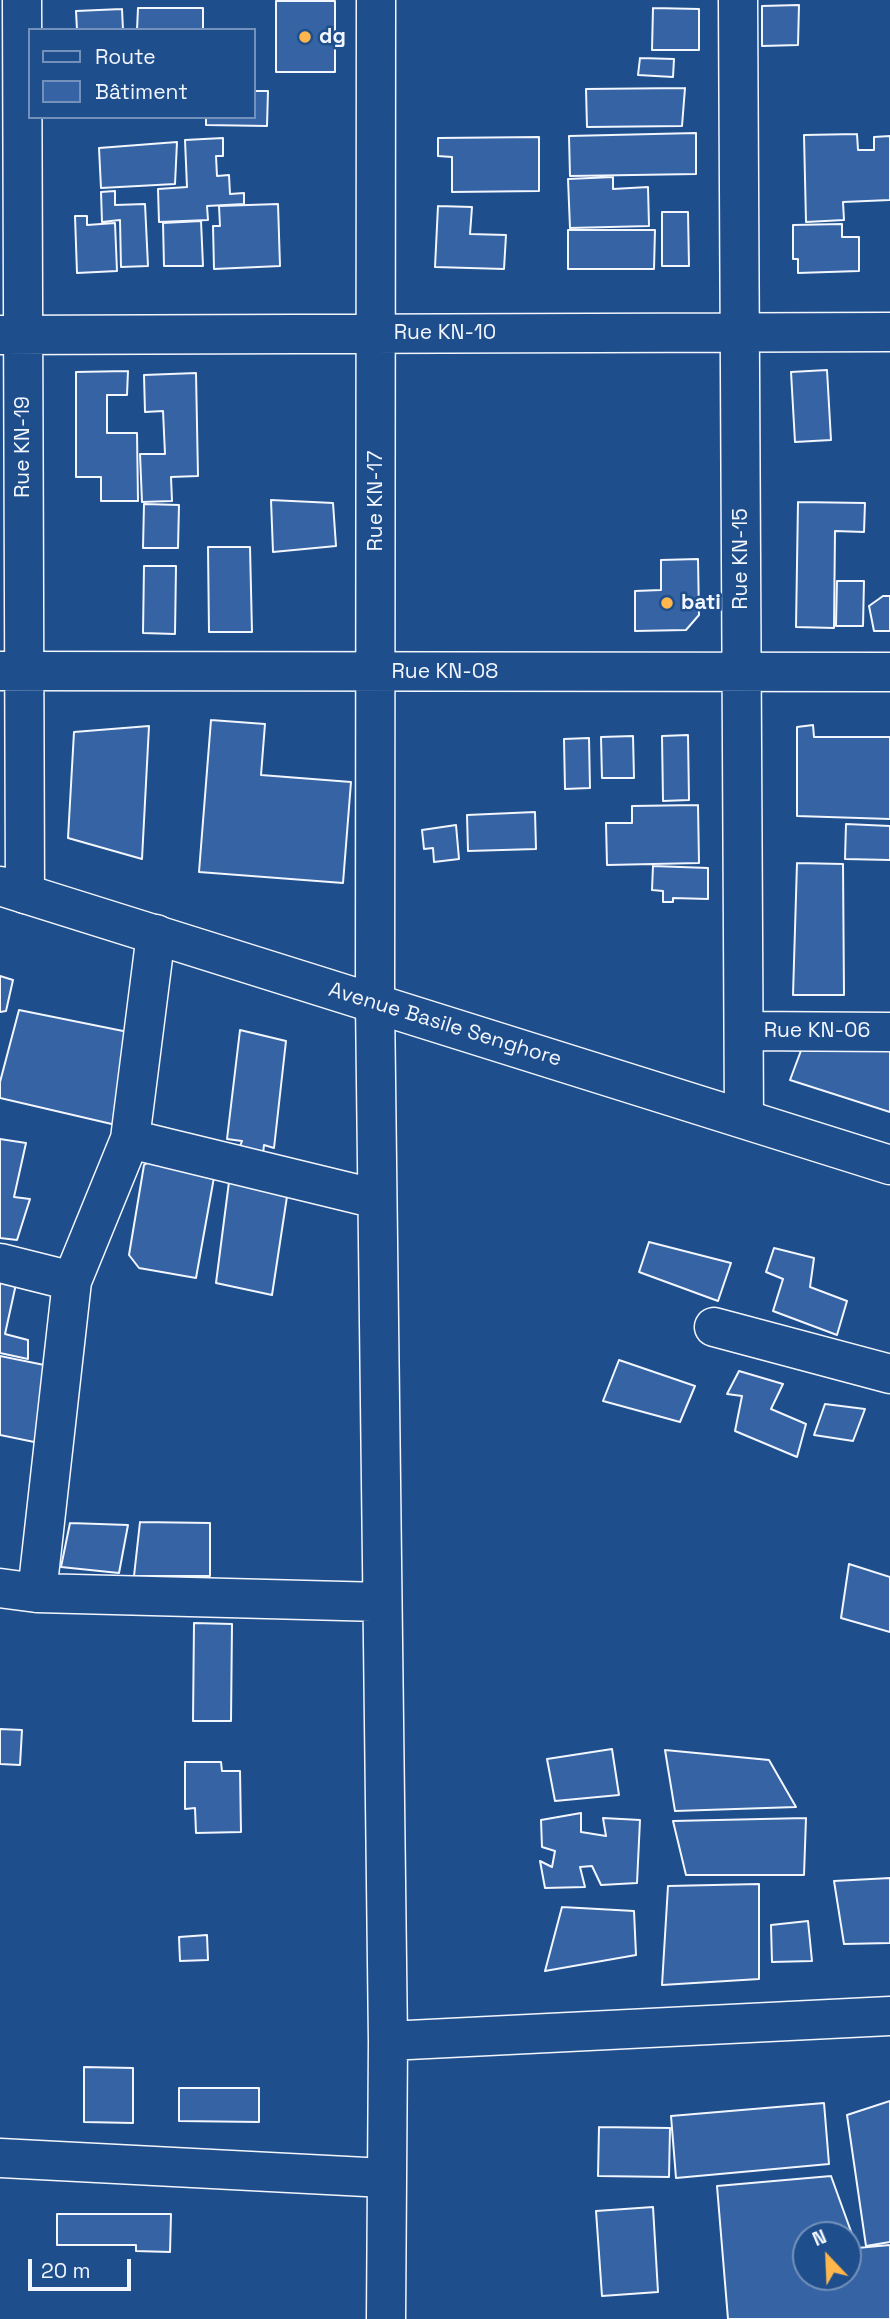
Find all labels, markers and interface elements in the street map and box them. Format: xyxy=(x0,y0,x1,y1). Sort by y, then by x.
place label: dg xyxy=(319,24,346,50)
legend xyxy=(28,28,256,119)
marker: dg xyxy=(297,29,313,45)
text: Route xyxy=(95,43,156,70)
text: Bâtiment xyxy=(95,78,188,105)
street label: Rue KN-10 xyxy=(394,320,496,346)
street label: Rue KN-19 xyxy=(10,396,36,498)
street label: Rue KN-17 xyxy=(363,451,389,551)
street label: Rue KN-15 xyxy=(728,508,754,610)
place label: bati xyxy=(681,590,721,616)
marker: bati xyxy=(659,595,675,611)
street label: Rue KN-08 xyxy=(392,659,498,685)
street label: Avenue Basile Senghore xyxy=(326,978,564,1072)
street label: Rue KN-06 xyxy=(764,1018,870,1044)
north arrow xyxy=(792,2221,862,2291)
text: N xyxy=(809,2224,830,2252)
scale bar xyxy=(32,2246,135,2290)
text: 20 m xyxy=(41,2257,91,2284)

